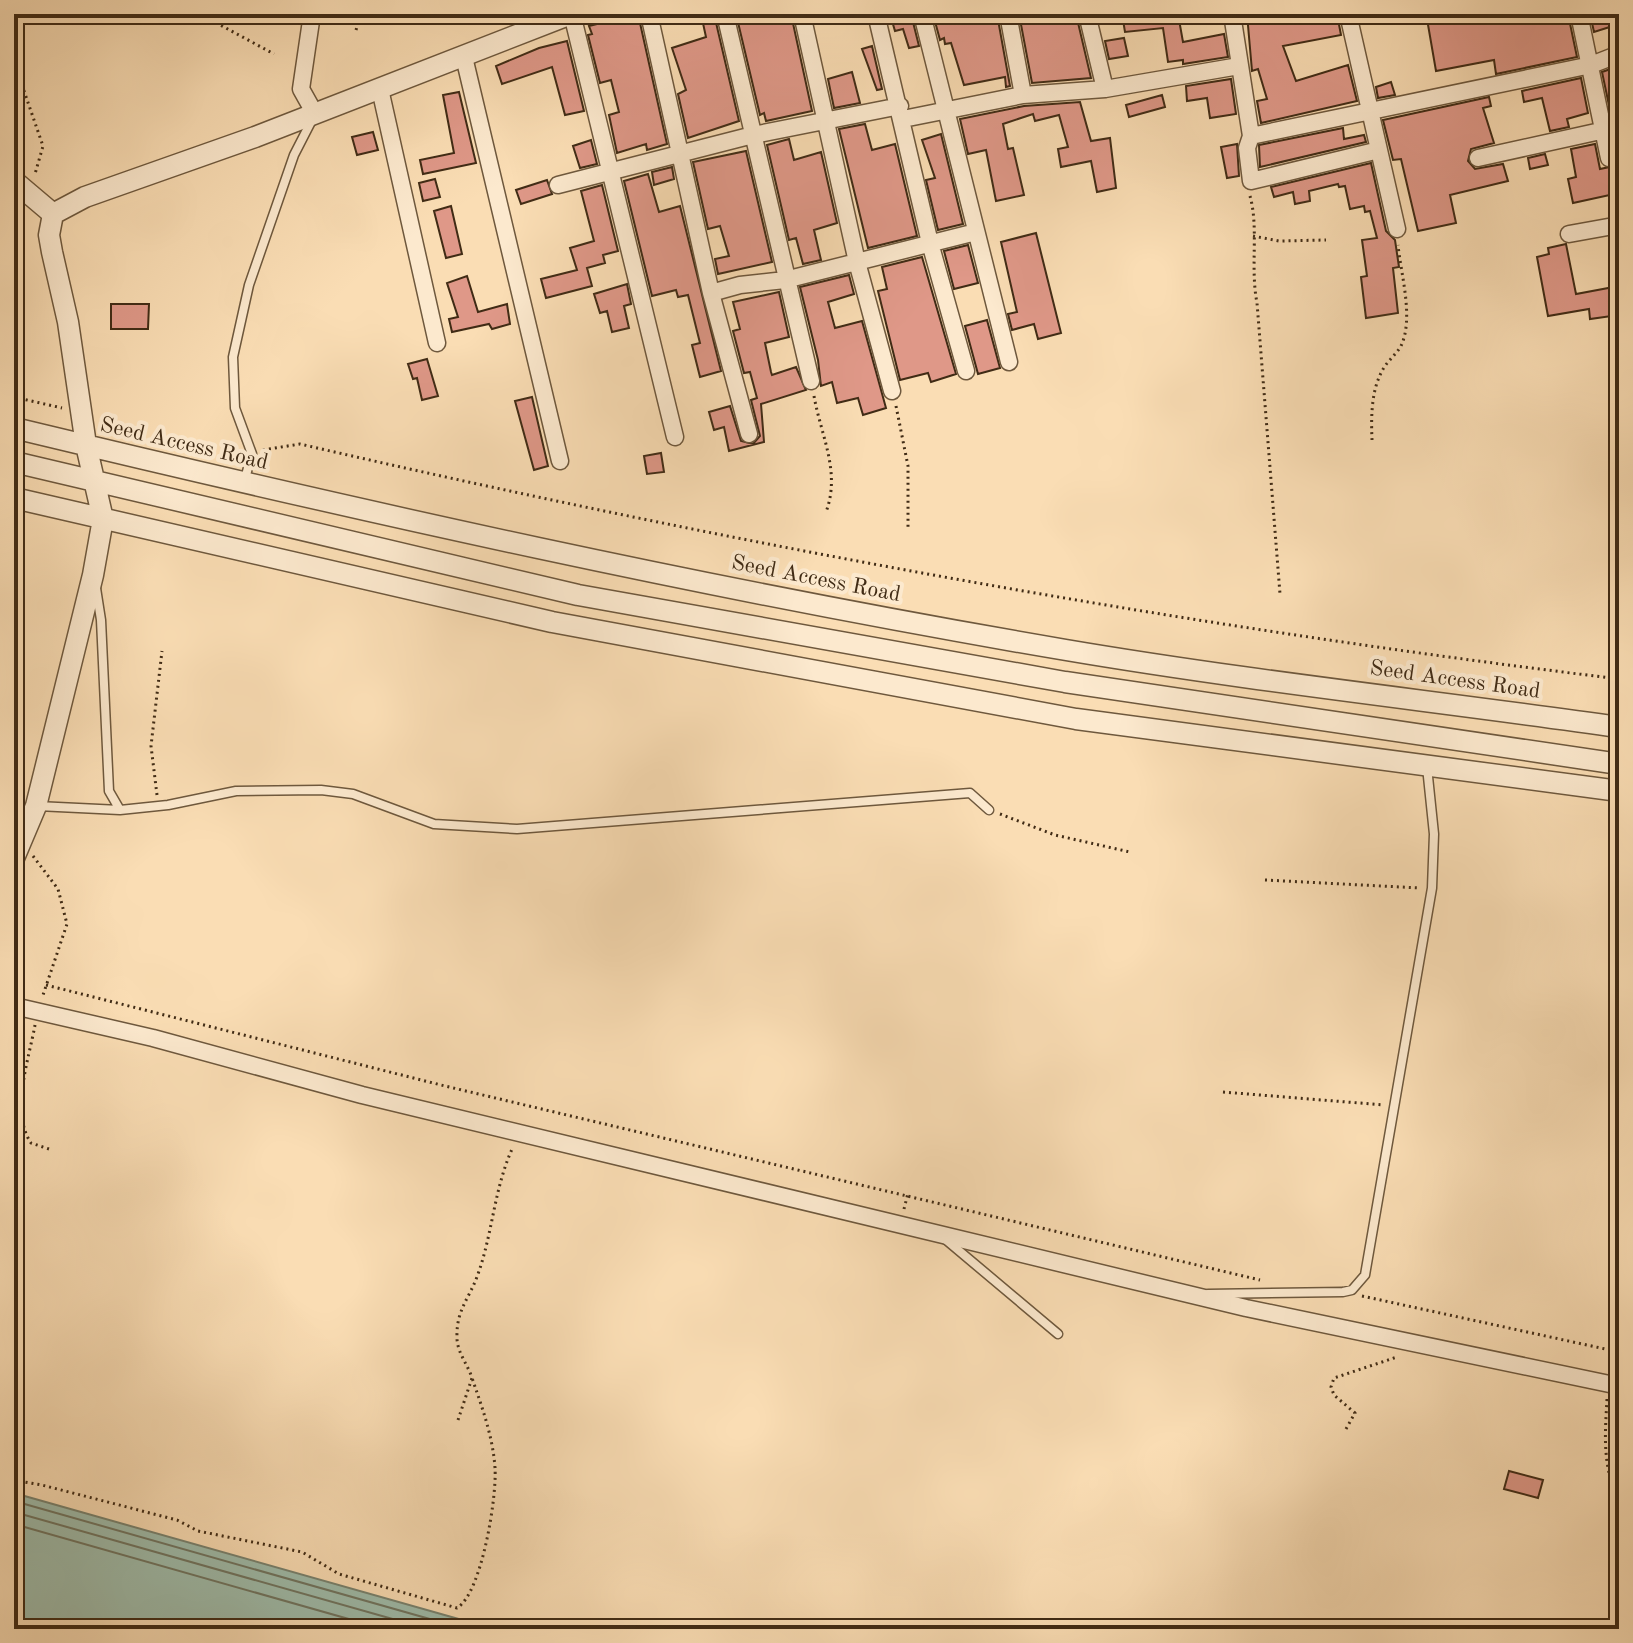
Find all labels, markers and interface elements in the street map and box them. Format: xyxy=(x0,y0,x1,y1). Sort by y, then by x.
street label: Seed Access Road xyxy=(98,414,270,474)
street label: Seed Access Road xyxy=(730,552,902,606)
street label: Seed Access Road xyxy=(1368,657,1542,703)

